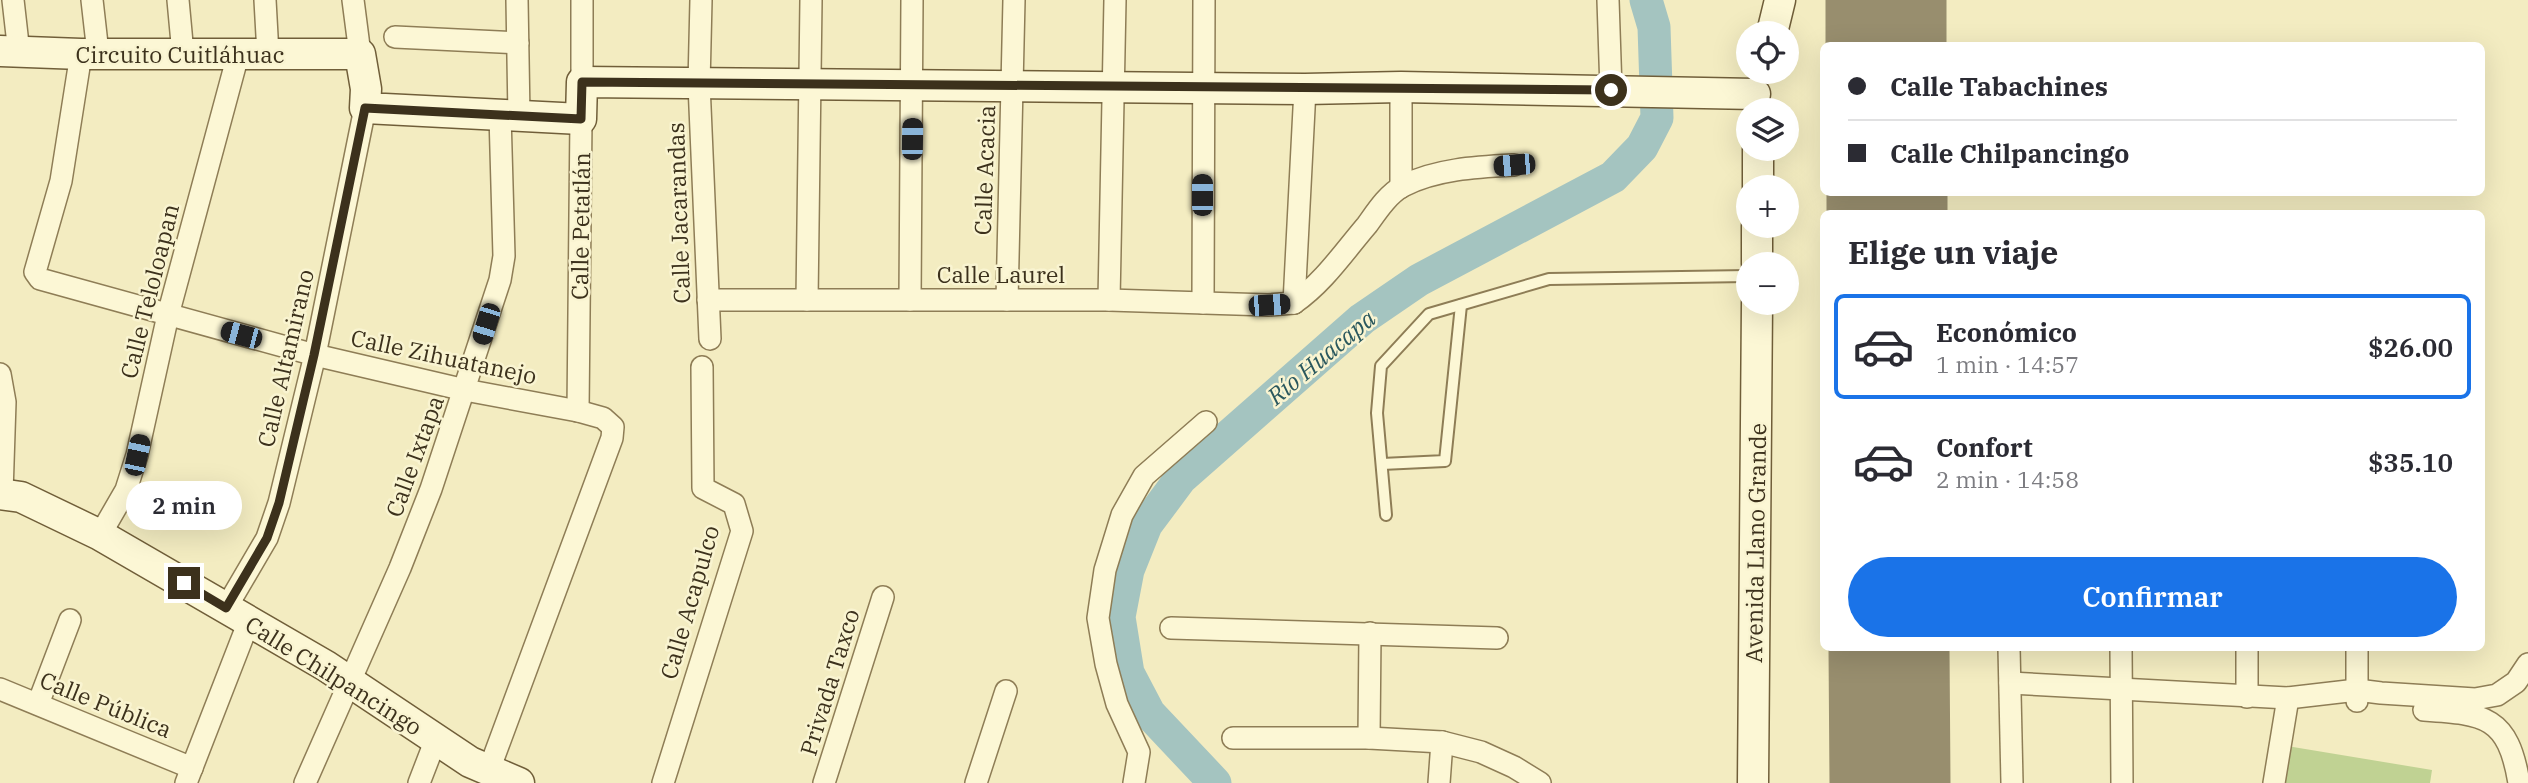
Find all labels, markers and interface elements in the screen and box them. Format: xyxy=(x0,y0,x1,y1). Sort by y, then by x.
map controls xyxy=(1736,21,1799,315)
button: locate xyxy=(1736,21,1799,84)
street label: Circuito Cuitláhuac xyxy=(75,39,285,69)
text: Calle Tabachines xyxy=(1890,69,2108,103)
route start xyxy=(1595,74,1627,106)
button: layers xyxy=(1736,98,1799,161)
street label: Calle Acacia xyxy=(967,104,1001,236)
car xyxy=(902,118,923,160)
street label: Calle Jacarandas xyxy=(660,122,696,304)
text: Calle Chilpancingo xyxy=(1890,136,2129,170)
street label: Calle Petatlán xyxy=(564,152,596,300)
car xyxy=(1493,153,1536,177)
car xyxy=(1192,174,1213,216)
button: + xyxy=(1736,175,1799,238)
street label: Calle Teloloapan xyxy=(113,200,185,382)
text: Elige un viaje xyxy=(1848,231,2058,273)
button: − xyxy=(1736,252,1799,315)
street label: Calle Laurel xyxy=(937,259,1065,289)
street label: Calle Altamirano xyxy=(250,266,320,450)
car xyxy=(1248,293,1291,317)
car xyxy=(470,301,503,347)
water label: Río Huacapa xyxy=(1259,302,1382,412)
icon: car xyxy=(1852,315,1915,378)
text: Económico xyxy=(1936,315,2077,349)
car xyxy=(218,319,265,351)
street label: Calle Zihuatanejo xyxy=(348,322,540,390)
text: $26.00 xyxy=(2368,330,2453,364)
text: 1 min · 14:57 xyxy=(1936,349,2079,379)
street label: Calle Ixtapa xyxy=(378,391,450,521)
street label: Avenida Llano Grande xyxy=(1738,423,1772,663)
icon: car xyxy=(1852,430,1915,493)
text: Confort xyxy=(1936,430,2033,464)
car xyxy=(123,432,152,478)
text: $35.10 xyxy=(2368,445,2453,479)
text: 2 min · 14:58 xyxy=(1936,464,2079,494)
callout: 2 min xyxy=(126,482,242,530)
text: 2 min xyxy=(152,490,216,520)
street label: Calle Acapulco xyxy=(653,522,725,682)
button: Confirmar xyxy=(1848,557,2457,637)
route end xyxy=(168,567,200,599)
street label: Privada Taxco xyxy=(792,605,866,759)
street label: Calle Chilpancingo xyxy=(240,609,428,741)
street label: Calle Pública xyxy=(36,664,176,744)

